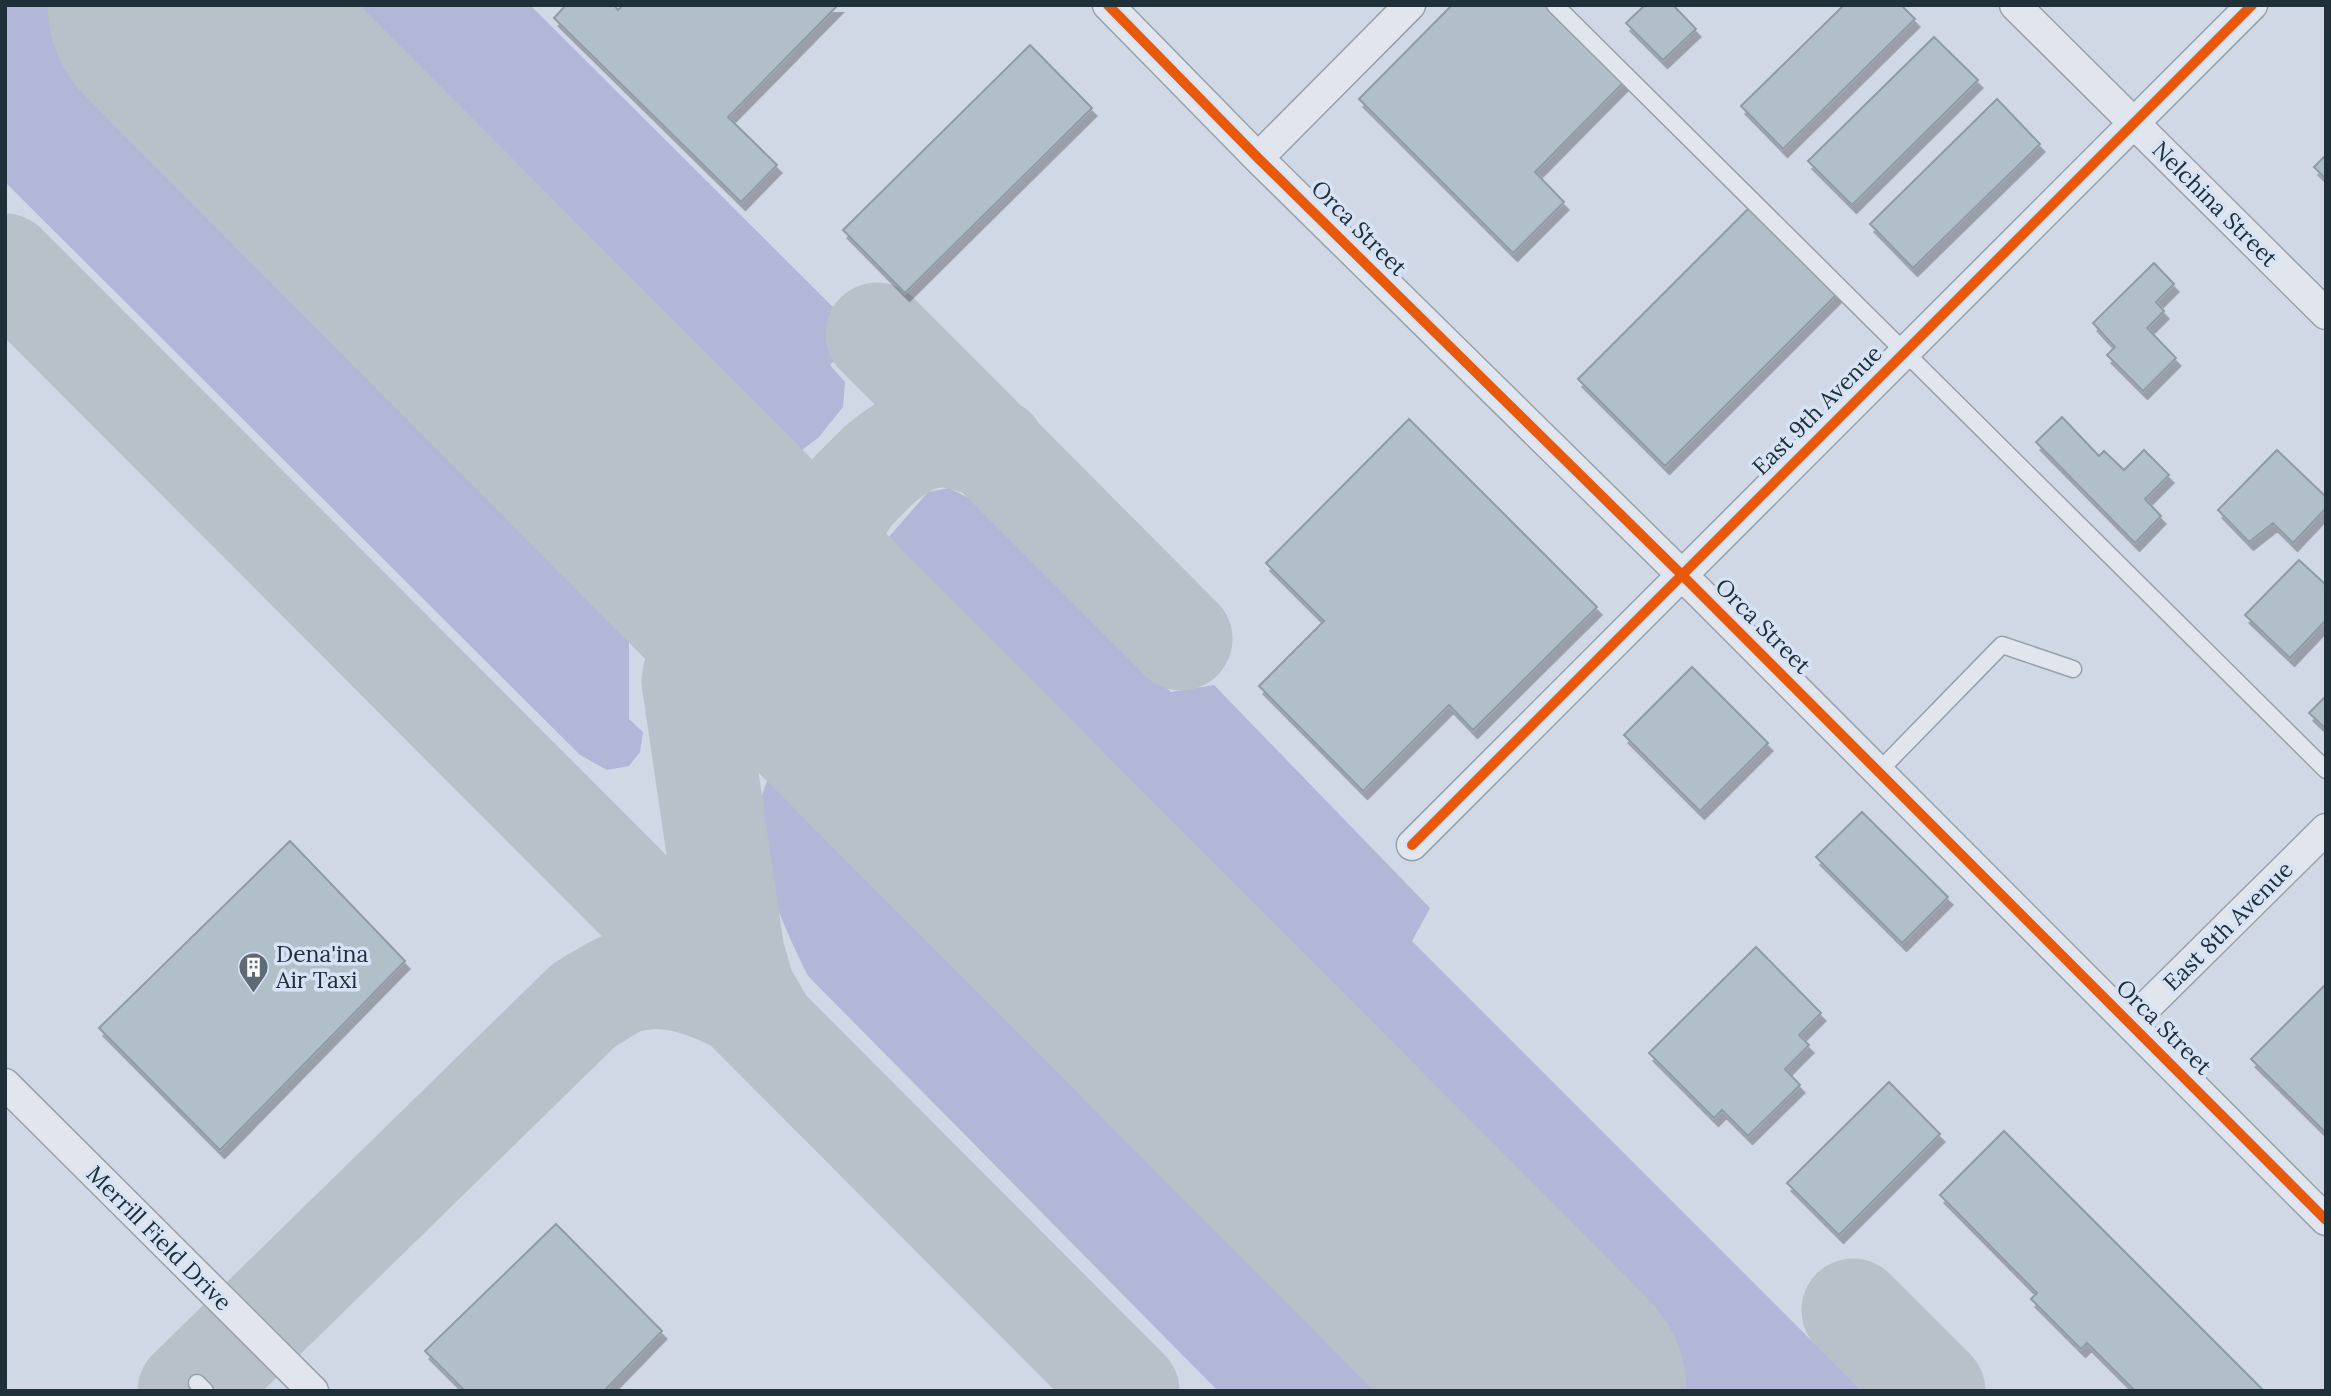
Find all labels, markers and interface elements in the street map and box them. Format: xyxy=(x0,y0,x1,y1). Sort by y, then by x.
street label: Nelchina Street xyxy=(2147,135,2284,273)
street label: Orca Street xyxy=(1305,174,1413,282)
street label: East 9th Avenue xyxy=(1746,339,1888,481)
street label: Orca Street xyxy=(1709,572,1817,680)
street label: East 8th Avenue xyxy=(2157,855,2299,997)
place label: Dena'ina Air Taxi xyxy=(275,939,368,994)
building icon: Dena'ina Air Taxi xyxy=(236,950,270,994)
street label: Orca Street xyxy=(2110,973,2218,1081)
street label: Merrill Field Drive xyxy=(81,1159,238,1316)

